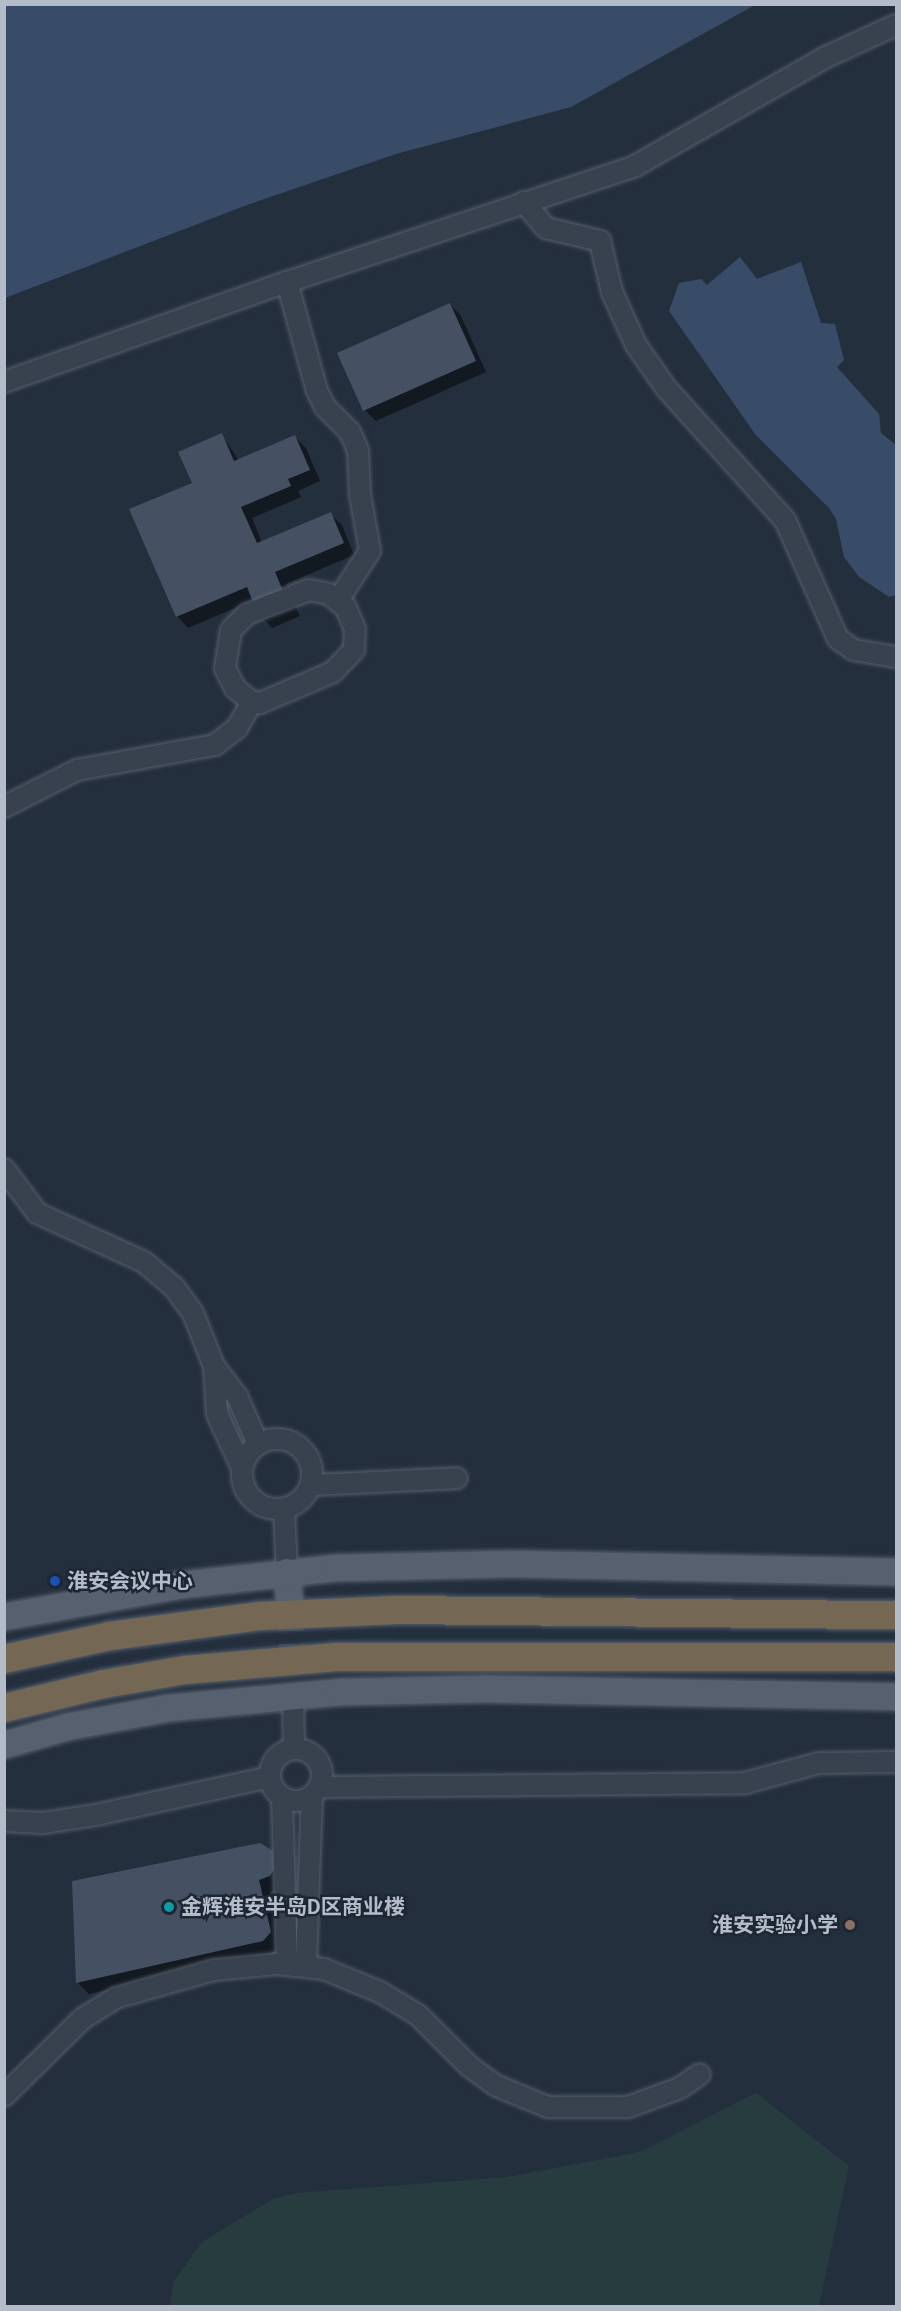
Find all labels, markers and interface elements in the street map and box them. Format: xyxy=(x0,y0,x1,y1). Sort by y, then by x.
place label: 淮安会议中心 xyxy=(67,1568,193,1594)
marker: 淮安会议中心 xyxy=(48,1574,62,1588)
place label: 金辉淮安半岛D区商业楼 xyxy=(181,1894,405,1920)
marker: 金辉淮安半岛D区商业楼 xyxy=(162,1900,176,1914)
place label: 淮安实验小学 xyxy=(712,1912,838,1938)
marker: 淮安实验小学 xyxy=(843,1918,857,1932)

